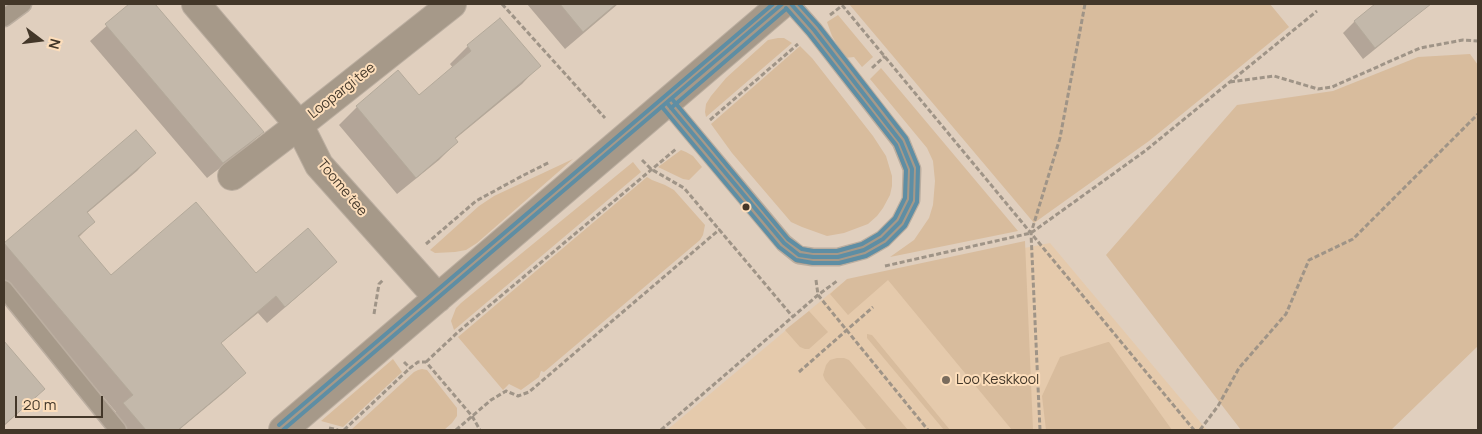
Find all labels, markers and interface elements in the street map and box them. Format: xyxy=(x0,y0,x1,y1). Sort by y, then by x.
north arrow xyxy=(15,15,65,65)
text: N xyxy=(44,37,65,51)
street label: Loopargi tee xyxy=(305,60,379,122)
street label: Toome tee xyxy=(314,156,370,220)
unlabelled marker xyxy=(741,202,751,212)
place label: Loo Keskkool xyxy=(956,372,1039,388)
marker: Loo Keskkool xyxy=(940,374,952,386)
scale bar xyxy=(18,386,105,418)
text: 20 m xyxy=(23,394,56,415)

